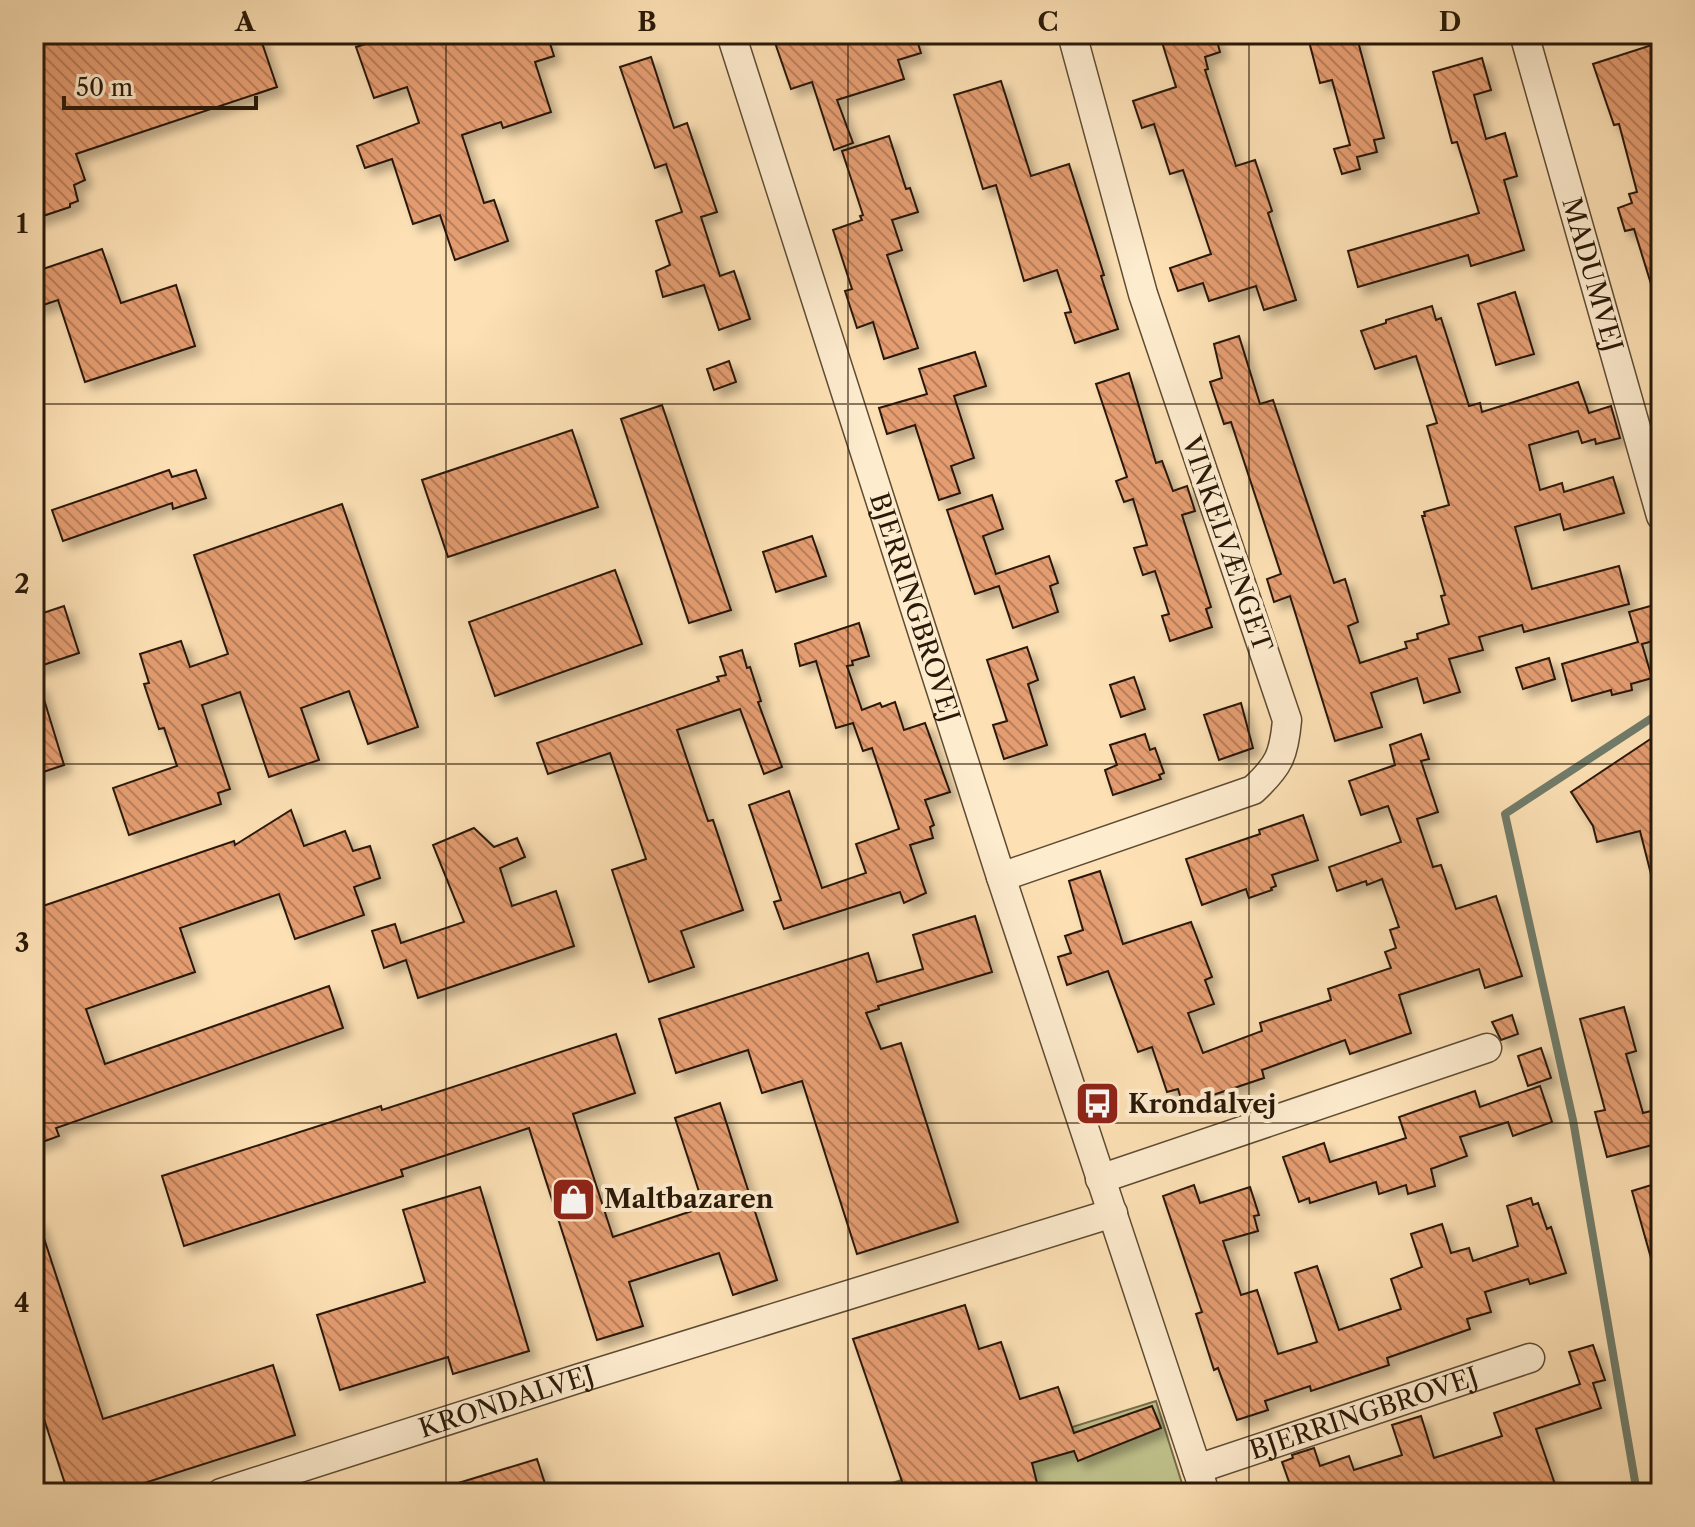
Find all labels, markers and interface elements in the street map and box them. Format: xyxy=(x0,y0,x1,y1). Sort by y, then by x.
text: A xyxy=(234,6,256,38)
text: B xyxy=(637,6,657,38)
text: C xyxy=(1038,6,1058,38)
text: D xyxy=(1439,6,1461,38)
scale bar xyxy=(64,60,256,110)
text: 50 m xyxy=(76,73,133,102)
street label: MADUMVEJ xyxy=(1555,194,1629,355)
text: 1 xyxy=(16,208,28,240)
street label: VINKELVÆNGET xyxy=(1175,431,1279,656)
street label: BJERRINGBROVEJ xyxy=(863,489,966,726)
text: 2 xyxy=(14,568,30,600)
text: 3 xyxy=(15,927,29,959)
bus stop icon: Krondalvej xyxy=(1073,1080,1121,1128)
place label: Krondalvej xyxy=(1128,1088,1276,1120)
shop icon: Maltbazaren xyxy=(549,1175,597,1223)
place label: Maltbazaren xyxy=(604,1183,774,1215)
text: 4 xyxy=(14,1287,30,1319)
street label: KRONDALVEJ xyxy=(415,1358,598,1445)
street label: BJERRINGBROVEJ xyxy=(1245,1360,1482,1466)

